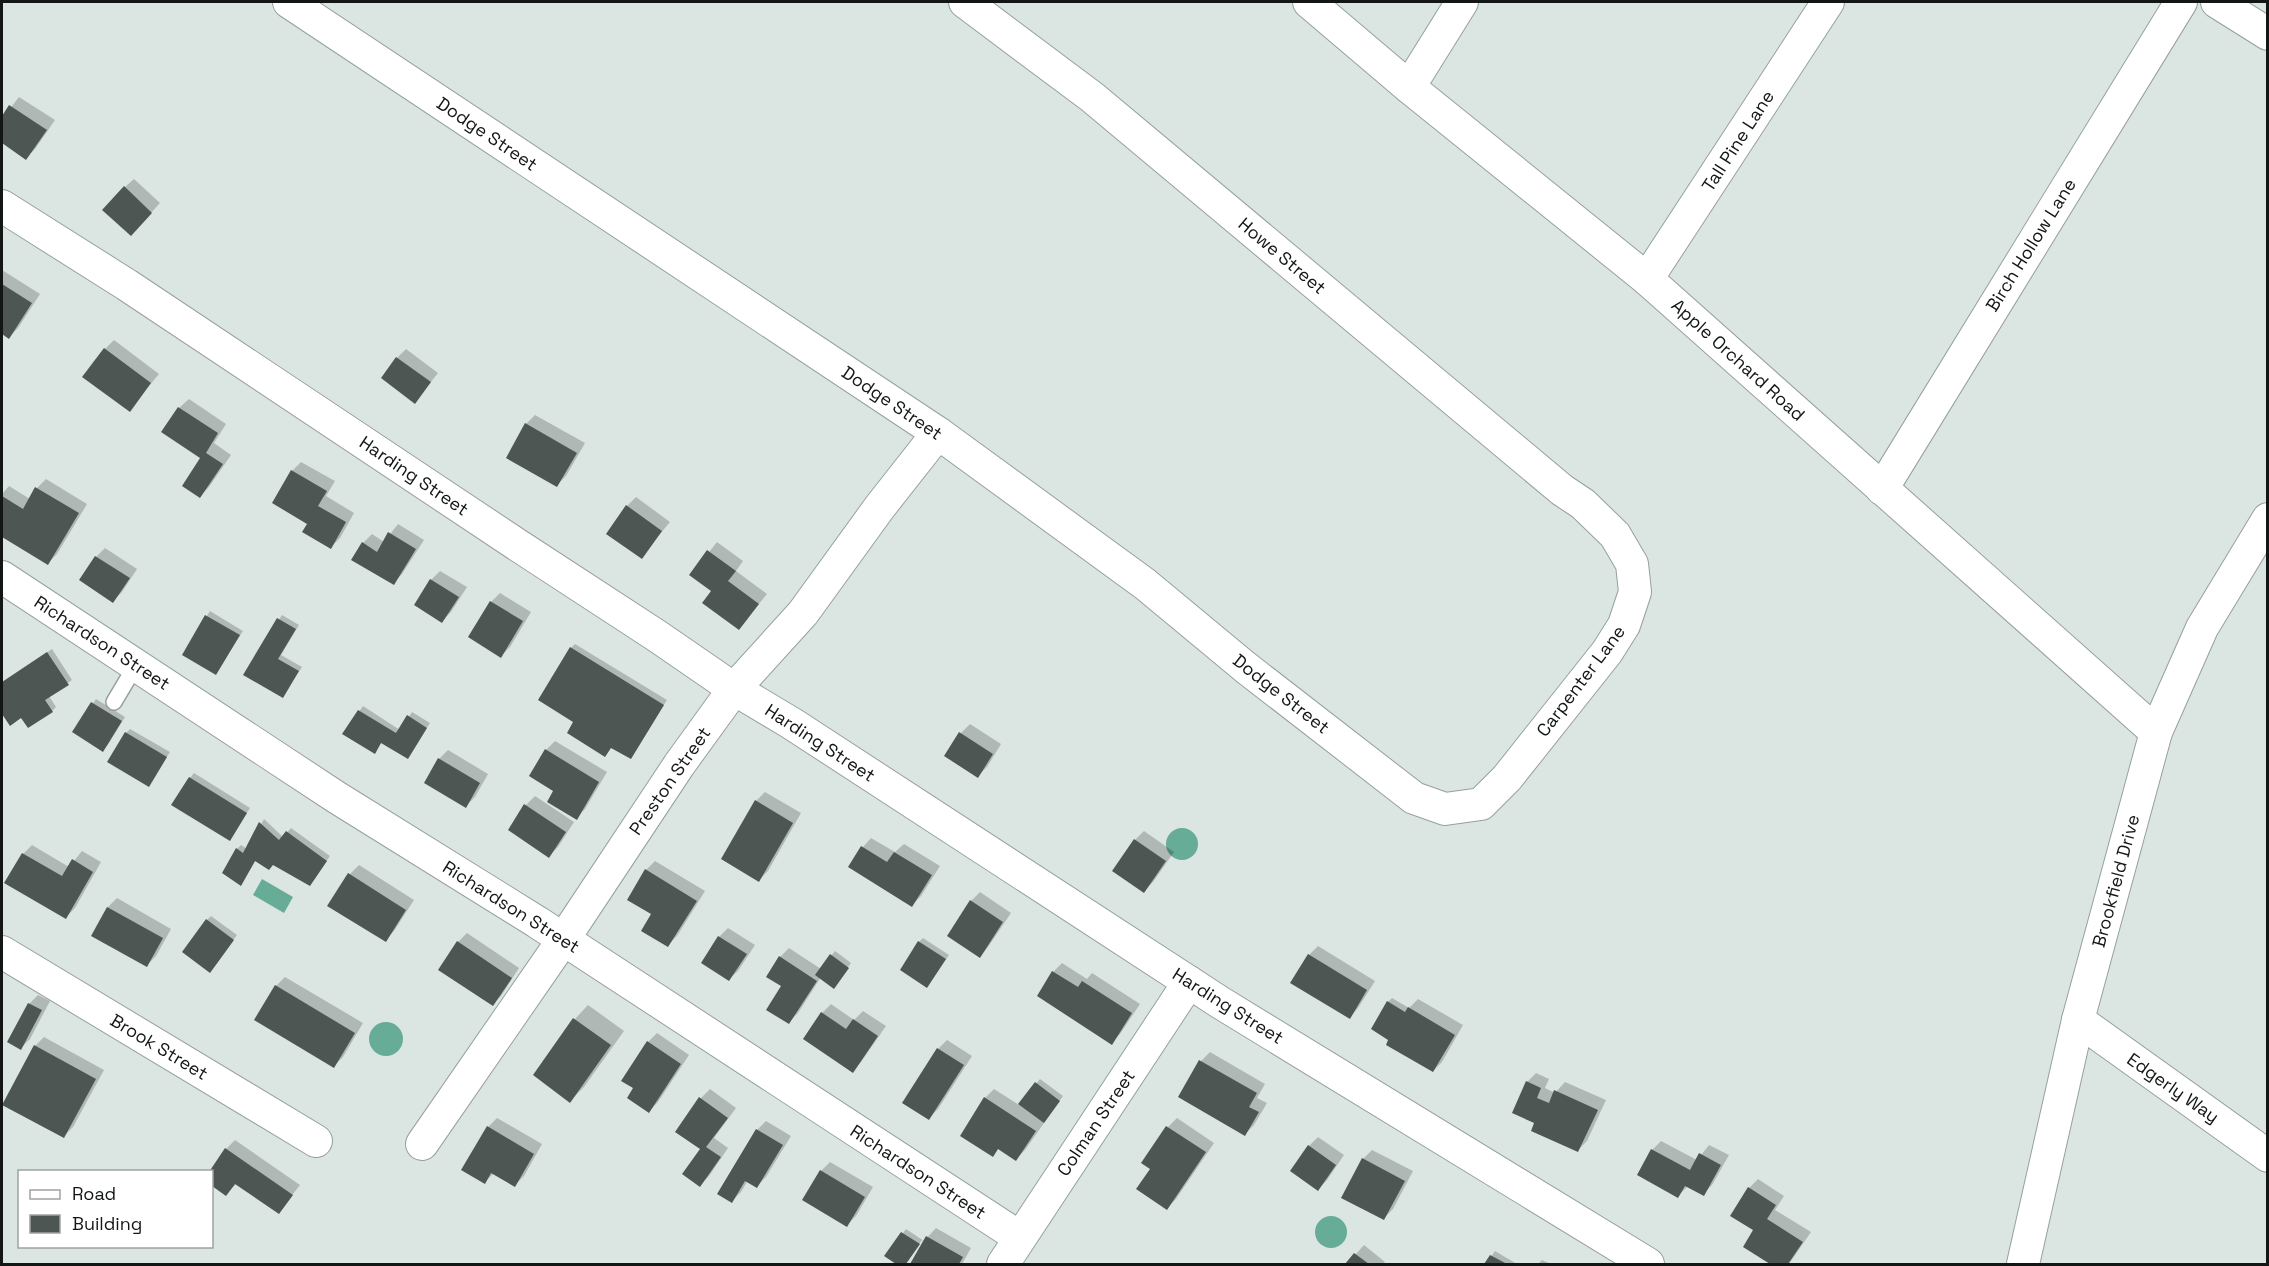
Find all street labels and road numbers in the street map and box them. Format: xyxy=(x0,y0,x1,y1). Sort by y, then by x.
street label: Tall Pine Lane xyxy=(1696,86,1779,196)
street label: Dodge Street xyxy=(433,91,542,176)
street label: Birch Hollow Lane xyxy=(1980,174,2081,316)
street label: Howe Street xyxy=(1234,212,1331,299)
street label: Apple Orchard Road xyxy=(1667,294,1810,426)
street label: Dodge Street xyxy=(838,360,947,445)
street label: Harding Street xyxy=(355,431,473,521)
street label: Richardson Street xyxy=(30,590,174,695)
street label: Carpenter Lane xyxy=(1531,620,1630,741)
street label: Dodge Street xyxy=(1228,649,1334,739)
street label: Harding Street xyxy=(761,698,880,787)
street label: Preston Street xyxy=(624,722,715,839)
street label: Brookfield Drive xyxy=(2087,812,2144,950)
street label: Richardson Street xyxy=(438,855,584,958)
street label: Harding Street xyxy=(1168,962,1288,1049)
street label: Brook Street xyxy=(106,1008,212,1085)
street label: Edgerly Way xyxy=(2123,1047,2224,1128)
street label: Colman Street xyxy=(1051,1065,1140,1180)
street label: Richardson Street xyxy=(846,1119,990,1224)

